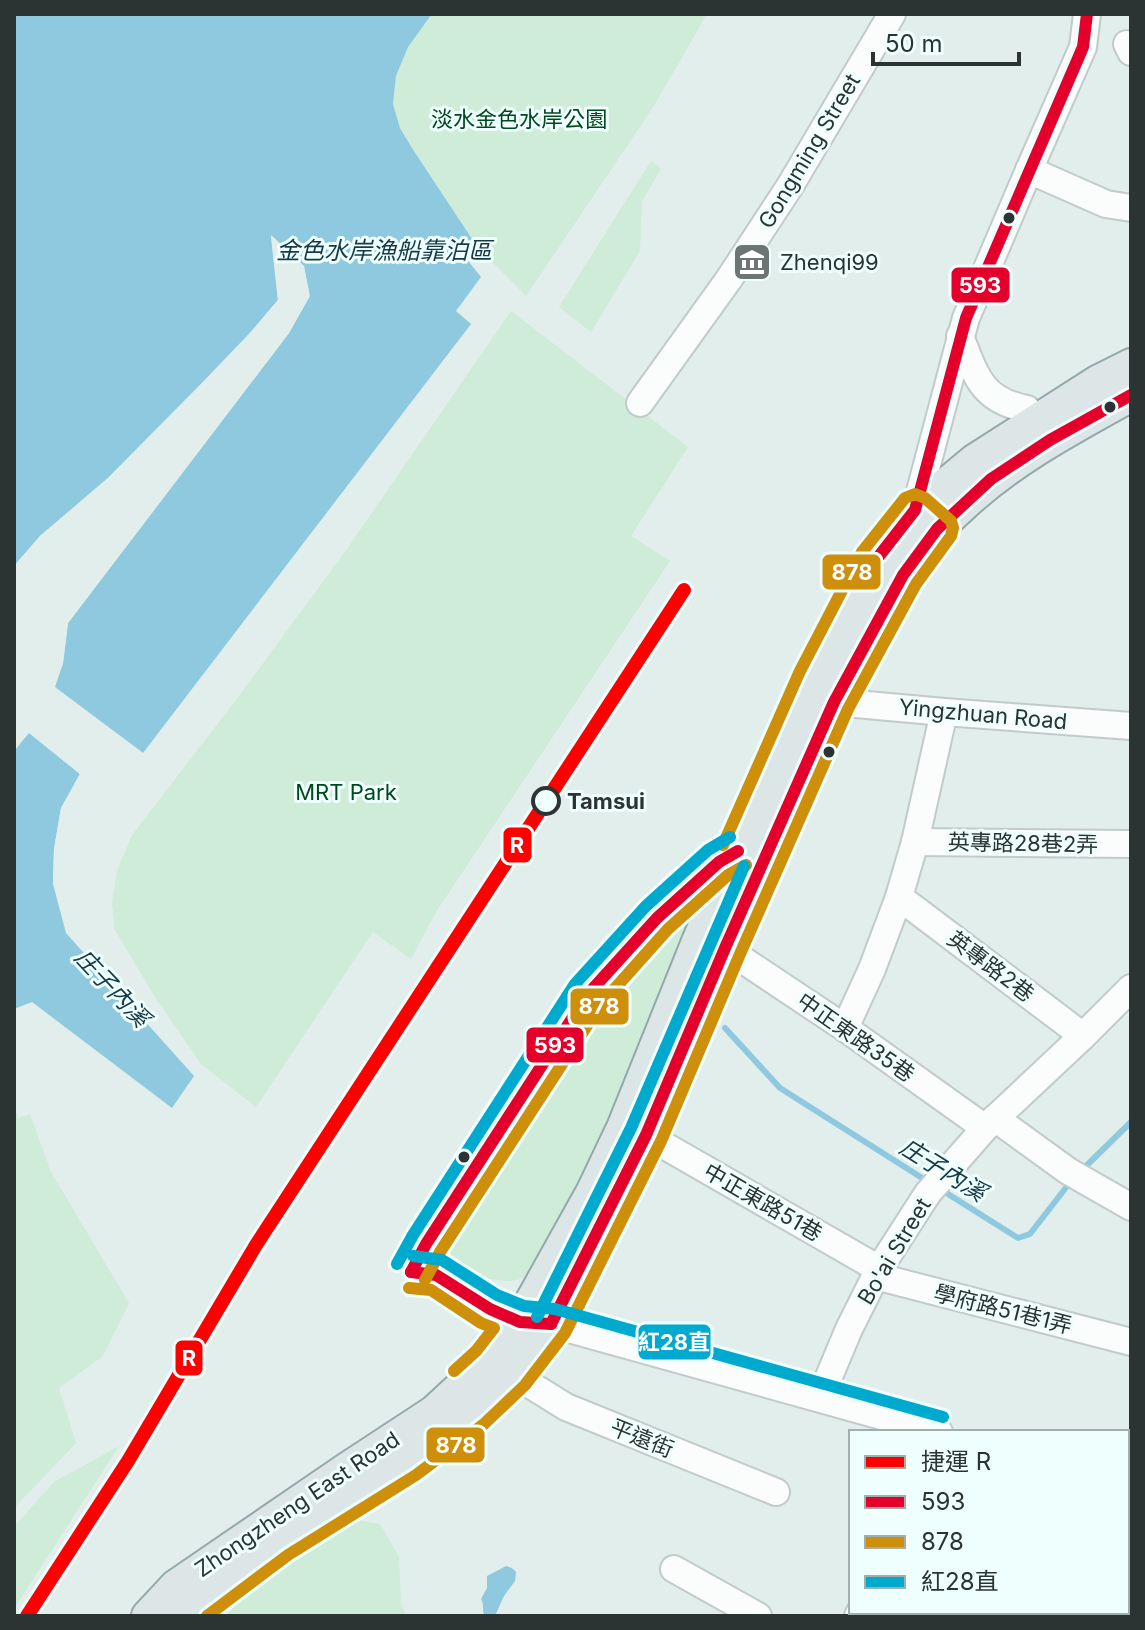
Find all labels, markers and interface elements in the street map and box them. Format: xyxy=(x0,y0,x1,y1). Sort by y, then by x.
scale bar xyxy=(873,16,1019,66)
text: 50 m xyxy=(885,29,943,58)
street label: Gongming Street xyxy=(753,69,865,233)
park label: 淡水金色水岸公園 xyxy=(431,106,607,132)
unlabelled marker xyxy=(1001,210,1017,226)
water label: 金色水岸漁船靠泊區 xyxy=(276,236,495,265)
museum icon: Zhenqi99 xyxy=(731,241,773,283)
place label: Zhenqi99 xyxy=(780,249,879,275)
line badge: 593 xyxy=(950,266,1011,304)
text: 593 xyxy=(959,272,1001,298)
unlabelled marker xyxy=(1102,399,1118,415)
line badge: 878 xyxy=(821,553,882,591)
text: 878 xyxy=(831,559,873,585)
street label: Yingzhuan Road xyxy=(898,694,1068,734)
unlabelled marker xyxy=(821,744,837,760)
park label: MRT Park xyxy=(295,779,397,805)
marker: Tamsui xyxy=(532,787,560,815)
place label: Tamsui xyxy=(567,788,645,814)
line badge: R xyxy=(502,826,533,864)
street label: 英專路28巷2弄 xyxy=(948,829,1098,857)
text: R xyxy=(510,832,524,858)
street label: 英專路2巷 xyxy=(943,925,1039,1007)
water label: 庄子內溪 xyxy=(69,943,158,1035)
line badge: 878 xyxy=(569,987,630,1026)
street label: 中正東路35巷 xyxy=(792,987,920,1087)
text: 878 xyxy=(578,993,620,1019)
line badge: 593 xyxy=(525,1026,585,1064)
text: 593 xyxy=(534,1032,576,1058)
water label: 庄子內溪 xyxy=(895,1132,994,1209)
unlabelled marker xyxy=(456,1149,472,1165)
street label: 中正東路51巷 xyxy=(699,1158,827,1246)
street label: Bo'ai Street xyxy=(852,1193,936,1309)
street label: 學府路51巷1弄 xyxy=(931,1279,1075,1339)
line badge: 紅28直 xyxy=(637,1323,712,1361)
text: 紅28直 xyxy=(638,1329,710,1355)
line badge: R xyxy=(174,1339,204,1377)
text: R xyxy=(182,1345,196,1371)
street label: 平遠街 xyxy=(607,1414,677,1462)
street label: Zhongzheng East Road xyxy=(190,1426,404,1582)
line badge: 878 xyxy=(425,1426,486,1464)
legend xyxy=(849,1430,1129,1614)
text: 878 xyxy=(435,1432,477,1458)
text: 捷運 R xyxy=(921,1447,991,1476)
text: 593 xyxy=(921,1487,965,1516)
text: 878 xyxy=(921,1527,964,1556)
text: 紅28直 xyxy=(921,1567,998,1596)

